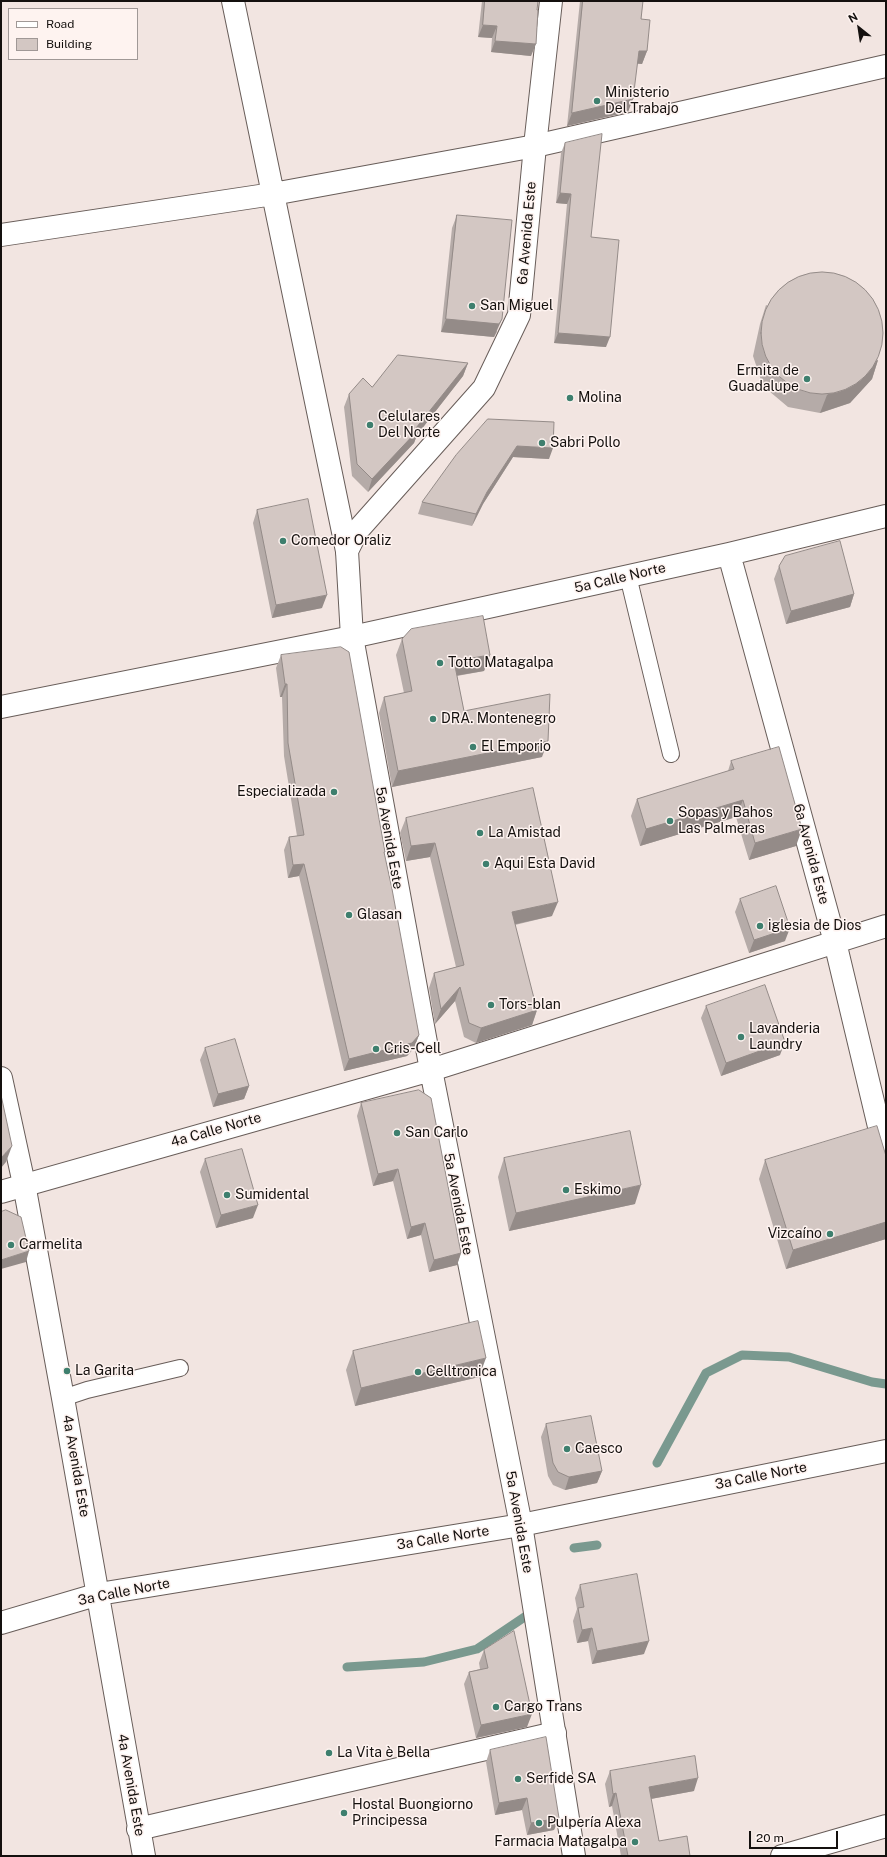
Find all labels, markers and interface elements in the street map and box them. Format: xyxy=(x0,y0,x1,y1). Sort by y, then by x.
legend xyxy=(8,8,138,60)
north arrow xyxy=(839,8,879,48)
text: N xyxy=(846,10,860,25)
text: Road xyxy=(46,17,74,31)
text: Building xyxy=(46,37,92,51)
place label: Ministerio Del Trabajo xyxy=(605,85,679,118)
marker: Ministerio Del Trabajo xyxy=(592,96,602,106)
street label: 6a Avenida Este xyxy=(514,181,540,285)
place label: San Miguel xyxy=(480,298,553,314)
marker: San Miguel xyxy=(467,301,477,311)
place label: Ermita de Guadalupe xyxy=(728,363,799,396)
marker: Ermita de Guadalupe xyxy=(802,374,812,384)
place label: Molina xyxy=(578,390,622,406)
marker: Molina xyxy=(565,393,575,403)
place label: Celulares Del Norte xyxy=(378,409,440,442)
marker: Celulares Del Norte xyxy=(365,420,375,430)
place label: Sabri Pollo xyxy=(550,435,620,451)
marker: Sabri Pollo xyxy=(537,438,547,448)
place label: Comedor Oraliz xyxy=(291,533,391,549)
marker: Comedor Oraliz xyxy=(278,536,288,546)
street label: 5a Calle Norte xyxy=(573,559,667,597)
place label: Totto Matagalpa xyxy=(448,655,554,671)
marker: Totto Matagalpa xyxy=(435,658,445,668)
place label: DRA. Montenegro xyxy=(441,711,556,727)
marker: DRA. Montenegro xyxy=(428,714,438,724)
place label: El Emporio xyxy=(481,739,551,755)
marker: El Emporio xyxy=(468,742,478,752)
place label: Especializada xyxy=(237,784,326,800)
street label: 5a Avenida Este xyxy=(372,785,406,891)
marker: Especializada xyxy=(329,787,339,797)
street label: 6a Avenida Este xyxy=(789,802,833,906)
place label: Sopas y Bahos Las Palmeras xyxy=(678,805,773,838)
marker: Sopas y Bahos Las Palmeras xyxy=(665,816,675,826)
place label: La Amistad xyxy=(488,825,561,841)
marker: La Amistad xyxy=(475,828,485,838)
place label: Aqui Esta David xyxy=(494,856,595,872)
marker: Aqui Esta David xyxy=(481,859,491,869)
place label: Glasan xyxy=(357,907,402,923)
marker: Glasan xyxy=(344,910,354,920)
place label: iglesia de Dios xyxy=(768,918,861,934)
marker: iglesia de Dios xyxy=(755,921,765,931)
place label: Tors-blan xyxy=(499,997,561,1013)
marker: Tors-blan xyxy=(486,1000,496,1010)
place label: Lavanderia Laundry xyxy=(749,1021,820,1054)
marker: Lavanderia Laundry xyxy=(736,1032,746,1042)
place label: Cris-Cell xyxy=(384,1041,441,1057)
marker: Cris-Cell xyxy=(371,1044,381,1054)
street label: 4a Calle Norte xyxy=(169,1109,263,1151)
place label: San Carlo xyxy=(405,1125,468,1141)
marker: San Carlo xyxy=(392,1128,402,1138)
street label: 5a Avenida Este xyxy=(440,1151,476,1257)
place label: Eskimo xyxy=(574,1182,621,1198)
marker: Eskimo xyxy=(561,1185,571,1195)
place label: Sumidental xyxy=(235,1187,310,1203)
marker: Sumidental xyxy=(222,1190,232,1200)
place label: Vizcaíno xyxy=(768,1226,822,1242)
marker: Vizcaíno xyxy=(825,1229,835,1239)
place label: Carmelita xyxy=(19,1237,83,1253)
marker: Carmelita xyxy=(6,1240,16,1250)
place label: La Garita xyxy=(75,1363,134,1379)
place label: Celltronica xyxy=(426,1364,497,1380)
marker: La Garita xyxy=(62,1366,72,1376)
marker: Celltronica xyxy=(413,1367,423,1377)
street label: 4a Avenida Este xyxy=(59,1414,93,1518)
place label: Caesco xyxy=(575,1441,623,1457)
marker: Caesco xyxy=(562,1444,572,1454)
street label: 3a Calle Norte xyxy=(714,1459,808,1493)
street label: 5a Avenida Este xyxy=(502,1469,536,1575)
street label: 3a Calle Norte xyxy=(396,1522,490,1554)
street label: 3a Calle Norte xyxy=(77,1575,171,1609)
place label: Cargo Trans xyxy=(504,1699,582,1715)
marker: Cargo Trans xyxy=(491,1702,501,1712)
street label: 4a Avenida Este xyxy=(114,1733,148,1837)
place label: La Vita è Bella xyxy=(337,1745,430,1761)
marker: La Vita è Bella xyxy=(324,1748,334,1758)
place label: Serfide SA xyxy=(526,1771,596,1787)
marker: Serfide SA xyxy=(513,1774,523,1784)
place label: Hostal Buongiorno Principessa xyxy=(352,1797,473,1830)
marker: Hostal Buongiorno Principessa xyxy=(339,1808,349,1818)
place label: Pulpería Alexa xyxy=(547,1815,641,1831)
marker: Pulpería Alexa xyxy=(534,1818,544,1828)
scale bar xyxy=(751,1823,840,1849)
text: 20 m xyxy=(756,1831,784,1845)
place label: Farmacia Matagalpa xyxy=(494,1834,627,1850)
marker: Farmacia Matagalpa xyxy=(630,1837,640,1847)

